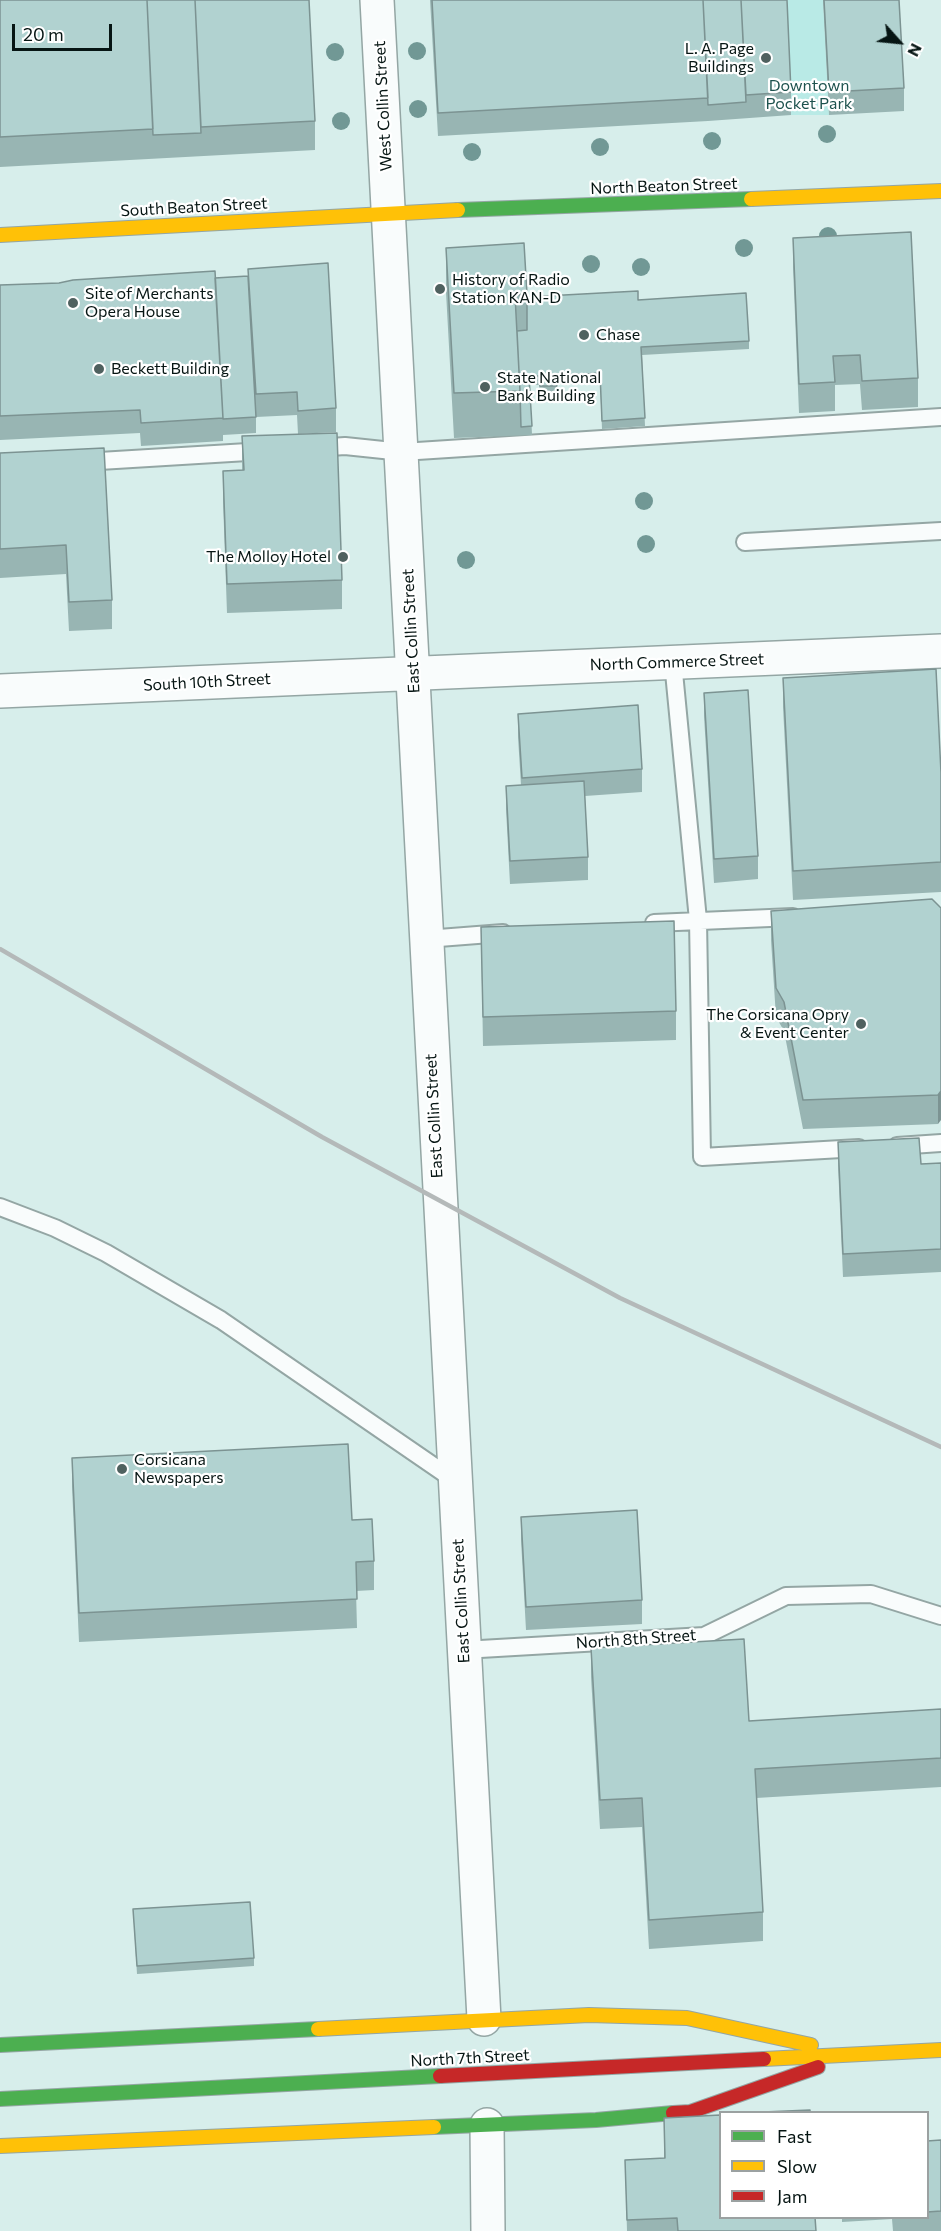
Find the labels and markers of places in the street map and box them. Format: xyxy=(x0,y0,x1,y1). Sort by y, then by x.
place label: L. A. Page Buildings xyxy=(685,39,754,77)
marker: L. A. Page Buildings xyxy=(759,51,773,65)
place label: History of Radio Station KAN-D xyxy=(452,270,570,308)
marker: History of Radio Station KAN-D xyxy=(433,282,447,296)
place label: Site of Merchants Opera House xyxy=(85,284,214,322)
marker: Site of Merchants Opera House xyxy=(66,296,80,310)
place label: Chase xyxy=(596,325,640,345)
marker: Chase xyxy=(577,328,591,342)
place label: Beckett Building xyxy=(111,359,229,379)
marker: Beckett Building xyxy=(92,362,106,376)
place label: State National Bank Building xyxy=(497,368,601,406)
marker: State National Bank Building xyxy=(478,380,492,394)
place label: The Molloy Hotel xyxy=(206,547,331,567)
marker: The Molloy Hotel xyxy=(336,550,350,564)
place label: The Corsicana Opry & Event Center xyxy=(706,1005,849,1043)
marker: The Corsicana Opry & Event Center xyxy=(854,1017,868,1031)
place label: Corsicana Newspapers xyxy=(134,1450,223,1488)
marker: Corsicana Newspapers xyxy=(115,1462,129,1476)

